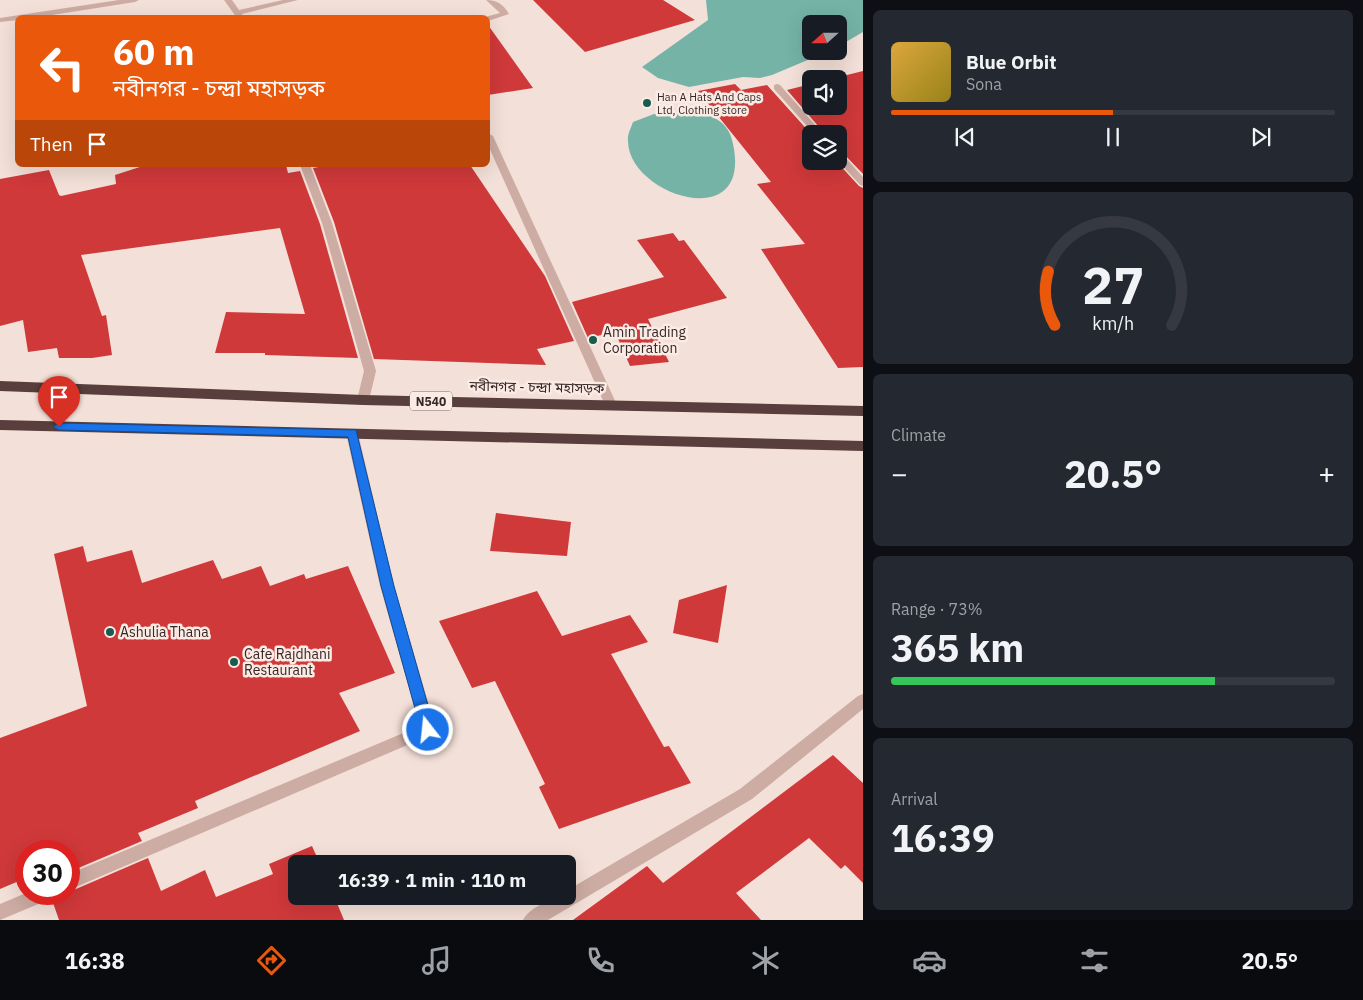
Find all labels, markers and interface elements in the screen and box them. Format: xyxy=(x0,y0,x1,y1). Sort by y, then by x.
north arrow xyxy=(802,15,848,60)
map controls xyxy=(802,15,847,170)
text: 60 m xyxy=(113,29,195,75)
icon: left xyxy=(30,35,95,100)
text: Blue Orbit xyxy=(966,50,1056,74)
button: sound xyxy=(802,70,847,115)
text: নবীনগর - চন্দ্রা মহাসড়ক xyxy=(113,73,325,102)
text: Sona xyxy=(966,74,1002,94)
place label: Han A Hats And Caps Ltd, Clothing store xyxy=(657,90,761,117)
marker: Han A Hats And Caps Ltd, Clothing store xyxy=(641,97,653,109)
icon: previous xyxy=(951,123,979,151)
icon: pause xyxy=(1099,123,1127,151)
icon: next xyxy=(1247,123,1275,151)
button: layers xyxy=(802,125,847,170)
icon: arrive xyxy=(83,130,111,158)
text: Then xyxy=(30,132,73,156)
text: 27 xyxy=(1082,251,1144,318)
text: km/h xyxy=(1092,312,1134,335)
place label: Amin Trading Corporation xyxy=(603,323,686,357)
marker: Amin Trading Corporation xyxy=(587,334,599,346)
pin xyxy=(38,376,80,427)
street label: নবীনগর - চন্দ্রা মহাসড়ক xyxy=(468,377,605,397)
icon: arrive xyxy=(45,383,73,411)
road number: N540 xyxy=(410,392,452,411)
text: Climate xyxy=(891,425,946,445)
text: 20.5° xyxy=(1064,449,1162,498)
text: − xyxy=(891,455,908,492)
text: + xyxy=(1318,455,1335,492)
text: Range · 73% xyxy=(891,599,983,619)
place label: Ashulia Thana xyxy=(120,623,209,641)
text: 365 km xyxy=(891,623,1024,672)
marker: Ashulia Thana xyxy=(104,626,116,638)
place label: Cafe Rajdhani Restaurant xyxy=(244,645,330,679)
marker: Cafe Rajdhani Restaurant xyxy=(228,656,240,668)
position arrow xyxy=(401,703,453,755)
text: Arrival xyxy=(891,789,938,809)
text: 16:39 xyxy=(891,813,995,862)
speed limit sign: 30 xyxy=(15,840,80,905)
text: 16:39 · 1 min · 110 m xyxy=(338,868,526,892)
icon: directions xyxy=(254,943,289,978)
icon: music xyxy=(419,943,454,978)
icon: phone xyxy=(583,943,618,978)
icon: climate xyxy=(748,943,783,978)
icon: car xyxy=(912,943,947,978)
icon: filters xyxy=(1077,943,1112,978)
text: 16:38 xyxy=(65,946,125,975)
text: 20.5° xyxy=(1241,946,1298,975)

